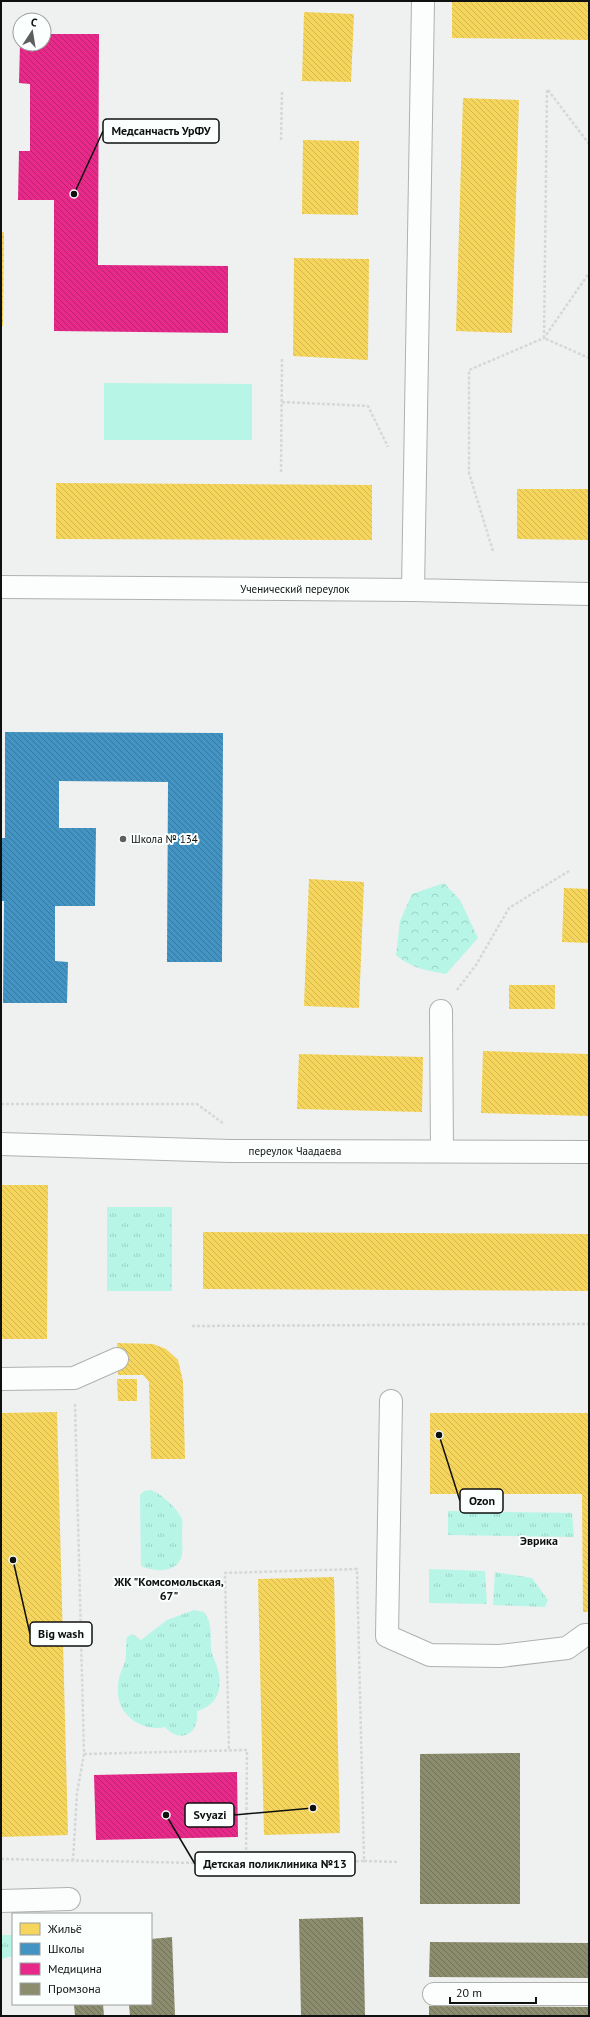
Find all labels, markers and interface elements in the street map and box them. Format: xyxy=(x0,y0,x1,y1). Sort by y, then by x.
north arrow xyxy=(12,12,52,52)
text: С xyxy=(30,15,39,30)
callout: Медсанчасть УрФУ xyxy=(103,119,219,143)
text: Медсанчасть УрФУ xyxy=(111,123,211,138)
street label: Ученический переулок xyxy=(240,582,350,596)
place label: Школа № 134 xyxy=(131,832,198,846)
marker: Школа № 134 xyxy=(118,834,128,844)
street label: переулок Чаадаева xyxy=(249,1144,341,1158)
callout: Ozon xyxy=(460,1489,503,1513)
text: Ozon xyxy=(469,1493,495,1508)
district label: Эврика xyxy=(520,1533,558,1548)
district label: ЖК "Комсомольская, 67" xyxy=(113,1574,224,1603)
callout: Big wash xyxy=(30,1622,92,1646)
text: Big wash xyxy=(38,1626,84,1641)
callout: Svyazi xyxy=(185,1803,234,1827)
text: Svyazi xyxy=(194,1807,227,1822)
callout: Детская поликлиника №13 xyxy=(195,1852,355,1876)
text: Детская поликлиника №13 xyxy=(203,1856,347,1871)
legend xyxy=(12,1913,152,2005)
text: Жильё xyxy=(47,1921,82,1936)
text: Школы xyxy=(48,1941,84,1956)
text: Медицина xyxy=(48,1961,102,1976)
scale bar xyxy=(450,1979,536,2005)
text: Промзона xyxy=(48,1981,101,1996)
text: 20 m xyxy=(456,1985,482,2000)

